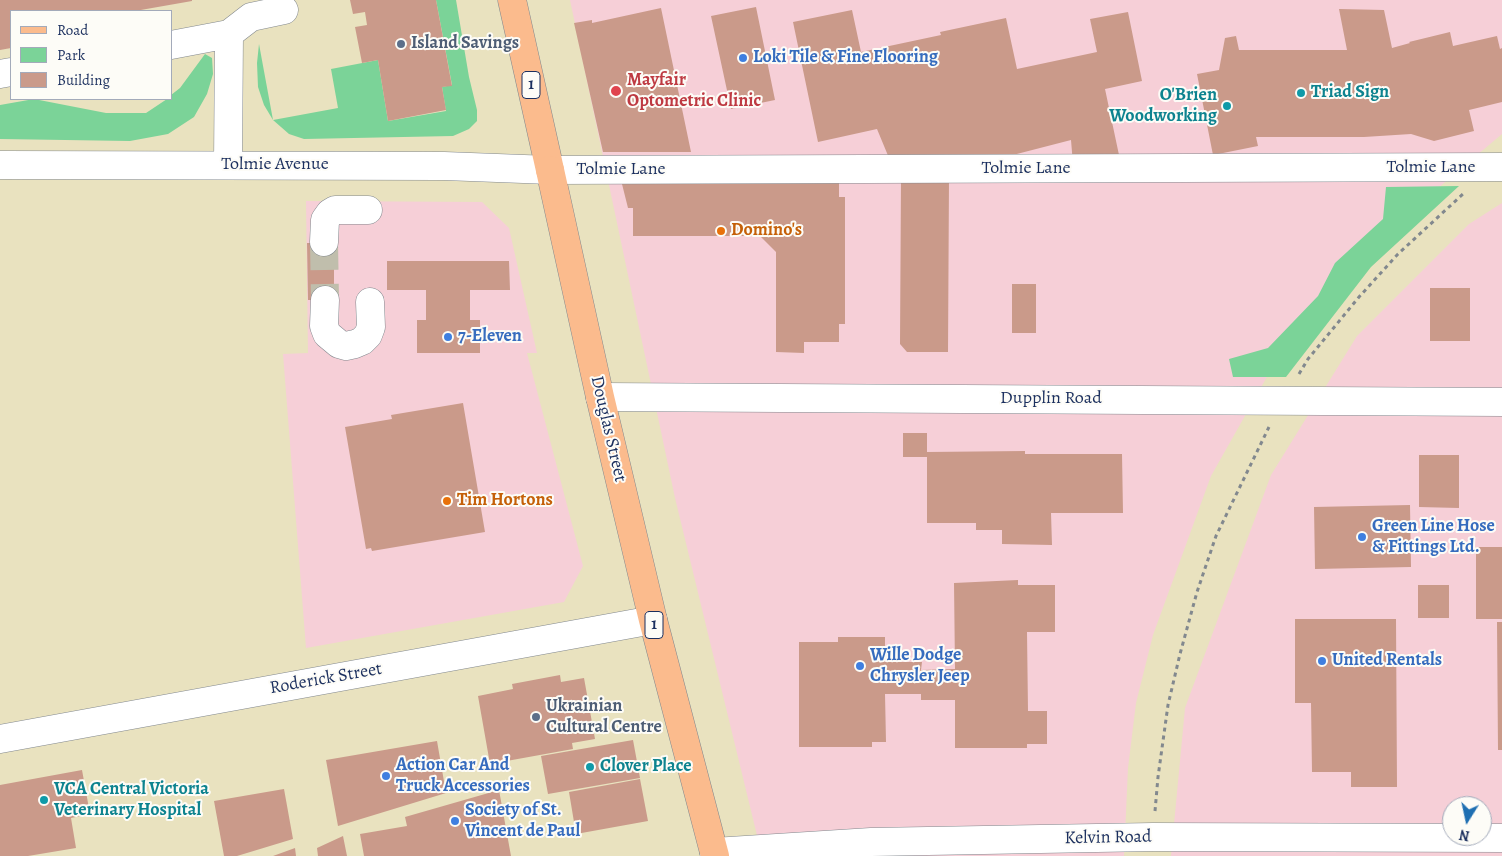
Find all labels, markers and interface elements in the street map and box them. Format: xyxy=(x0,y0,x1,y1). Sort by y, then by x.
legend xyxy=(10,10,172,100)
text: Road xyxy=(57,20,88,40)
place label: Island Savings xyxy=(411,33,519,55)
marker: Island Savings xyxy=(395,38,407,50)
text: Park xyxy=(57,45,85,65)
place label: Loki Tile & Fine Flooring xyxy=(753,47,938,69)
marker: Loki Tile & Fine Flooring xyxy=(737,52,749,64)
text: Building xyxy=(57,70,110,90)
place label: Mayfair Optometric Clinic xyxy=(627,70,761,112)
road number: 1 xyxy=(522,72,540,98)
place label: Triad Sign xyxy=(1311,82,1389,104)
marker: Mayfair Optometric Clinic xyxy=(609,84,623,98)
place label: O'Brien Woodworking xyxy=(1109,85,1217,128)
marker: Triad Sign xyxy=(1295,87,1307,99)
marker: O'Brien Woodworking xyxy=(1221,100,1233,112)
street label: Tolmie Avenue xyxy=(221,154,329,176)
street label: Tolmie Lane xyxy=(1386,157,1476,179)
street label: Tolmie Lane xyxy=(981,158,1071,180)
street label: Tolmie Lane xyxy=(576,159,666,181)
place label: Domino's xyxy=(731,220,802,242)
marker: Domino's xyxy=(715,225,727,237)
place label: 7-Eleven xyxy=(458,326,522,348)
marker: 7-Eleven xyxy=(442,331,454,343)
street label: Douglas Street xyxy=(585,374,631,484)
street label: Dupplin Road xyxy=(1000,388,1102,410)
place label: Tim Hortons xyxy=(457,490,553,512)
marker: Tim Hortons xyxy=(441,495,453,507)
place label: Green Line Hose & Fittings Ltd. xyxy=(1372,516,1495,558)
marker: Green Line Hose & Fittings Ltd. xyxy=(1356,531,1368,543)
road number: 1 xyxy=(645,612,663,638)
place label: Wille Dodge Chrysler Jeep xyxy=(870,645,970,688)
place label: United Rentals xyxy=(1332,650,1442,672)
marker: United Rentals xyxy=(1316,655,1328,667)
street label: Roderick Street xyxy=(268,659,384,699)
marker: Wille Dodge Chrysler Jeep xyxy=(854,660,866,672)
place label: Ukrainian Cultural Centre xyxy=(546,696,662,739)
marker: Ukrainian Cultural Centre xyxy=(530,711,542,723)
place label: Action Car And Truck Accessories xyxy=(396,755,530,798)
place label: Clover Place xyxy=(600,756,692,778)
marker: Clover Place xyxy=(584,761,596,773)
marker: Action Car And Truck Accessories xyxy=(380,770,392,782)
place label: VCA Central Victoria Veterinary Hospital xyxy=(54,779,209,822)
marker: VCA Central Victoria Veterinary Hospital xyxy=(38,794,50,806)
north arrow xyxy=(1442,796,1492,846)
place label: Society of St. Vincent de Paul xyxy=(465,800,580,842)
marker: Society of St. Vincent de Paul xyxy=(449,815,461,827)
text: N xyxy=(1458,825,1471,846)
street label: Kelvin Road xyxy=(1064,826,1152,850)

